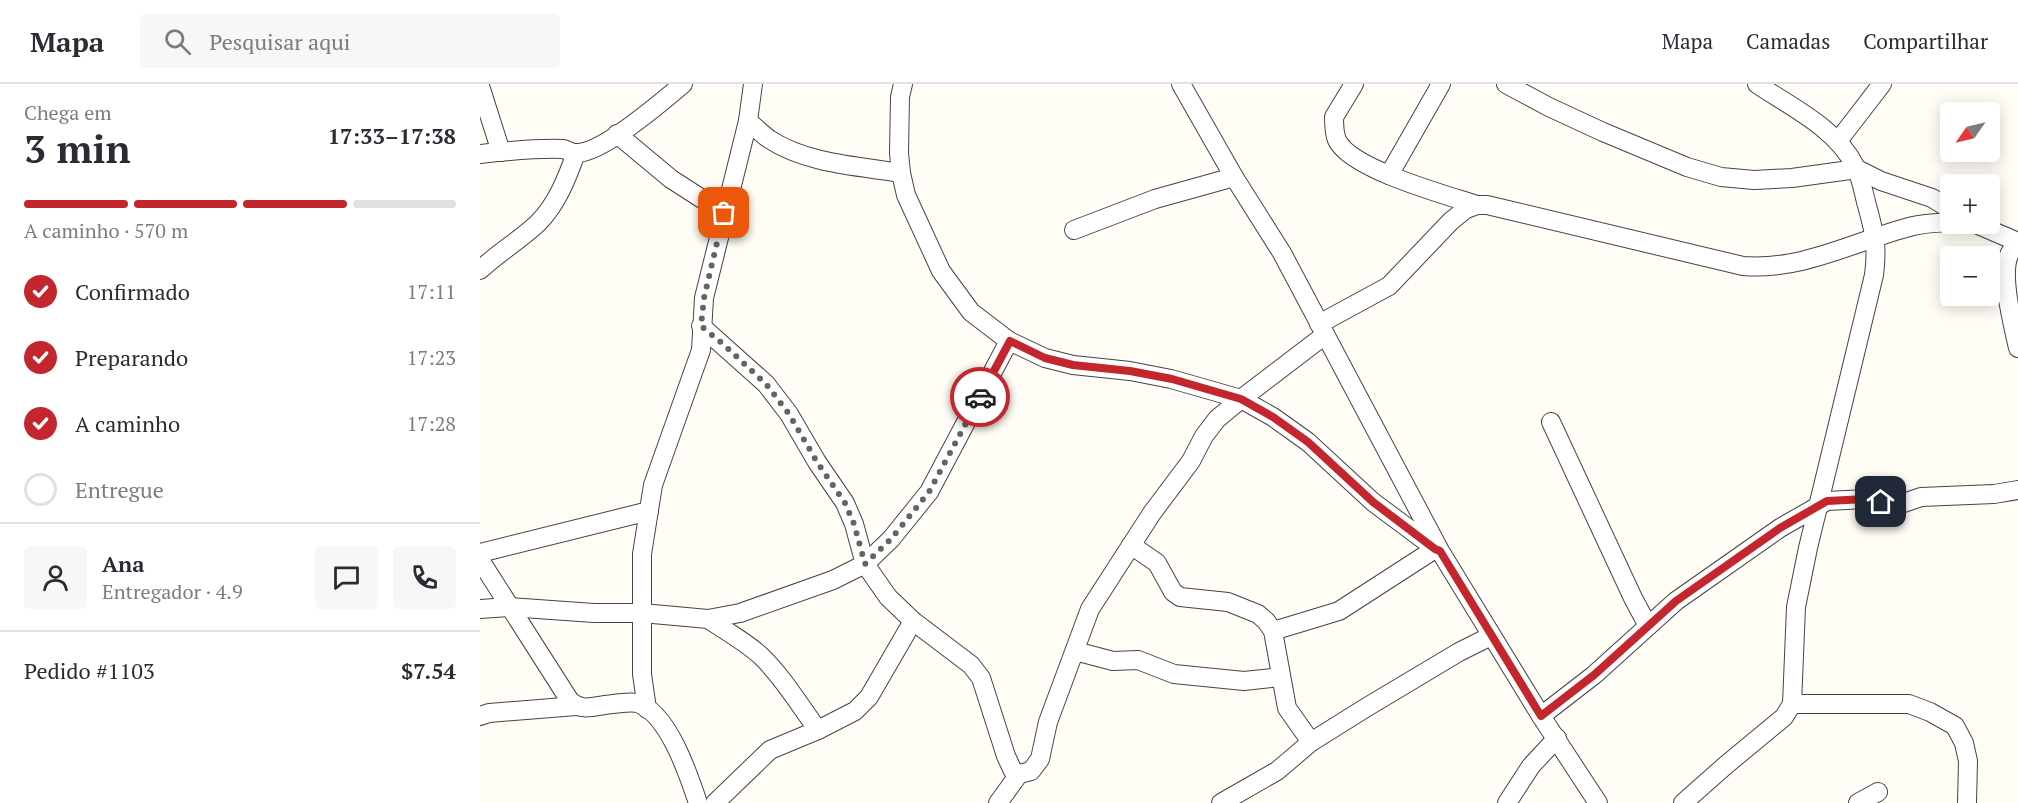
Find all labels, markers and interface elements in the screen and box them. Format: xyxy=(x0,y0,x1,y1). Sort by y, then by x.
search box xyxy=(140,14,560,68)
text: Mapa xyxy=(30,23,104,60)
icon: search xyxy=(161,25,194,58)
text: Pesquisar aqui xyxy=(209,27,351,56)
text: Mapa xyxy=(1662,27,1713,55)
text: Camadas xyxy=(1746,27,1830,55)
text: Compartilhar xyxy=(1863,27,1988,55)
text: Chega em xyxy=(24,99,111,126)
north arrow xyxy=(1940,102,2000,162)
map controls xyxy=(1940,102,2000,306)
text: 17:33–17:38 xyxy=(328,121,456,150)
text: 3 min xyxy=(24,122,131,174)
button: + xyxy=(1940,174,2000,234)
pin xyxy=(698,187,749,238)
icon: bag xyxy=(707,196,740,229)
text: A caminho · 570 m xyxy=(24,217,188,244)
button: − xyxy=(1940,246,2000,306)
icon: check xyxy=(24,275,57,308)
text: Confirmado xyxy=(75,277,190,306)
text: 17:11 xyxy=(407,278,456,305)
icon: check xyxy=(24,341,57,374)
text: Preparando xyxy=(75,343,188,372)
text: 17:23 xyxy=(407,344,456,371)
courier xyxy=(950,367,1010,427)
icon: car xyxy=(964,381,997,414)
icon: check xyxy=(24,407,57,440)
text: A caminho xyxy=(75,409,180,438)
text: 17:28 xyxy=(407,410,456,437)
text: Entregue xyxy=(75,475,164,504)
pin xyxy=(1855,476,1906,527)
icon: home xyxy=(1864,485,1897,518)
button: person xyxy=(24,546,87,609)
button: chat xyxy=(315,546,378,609)
button: phone xyxy=(393,546,456,609)
text: Ana xyxy=(102,549,144,578)
text: Entregador · 4.9 xyxy=(102,578,243,605)
text: Pedido #1103 xyxy=(24,656,155,685)
text: $7.54 xyxy=(401,656,456,685)

